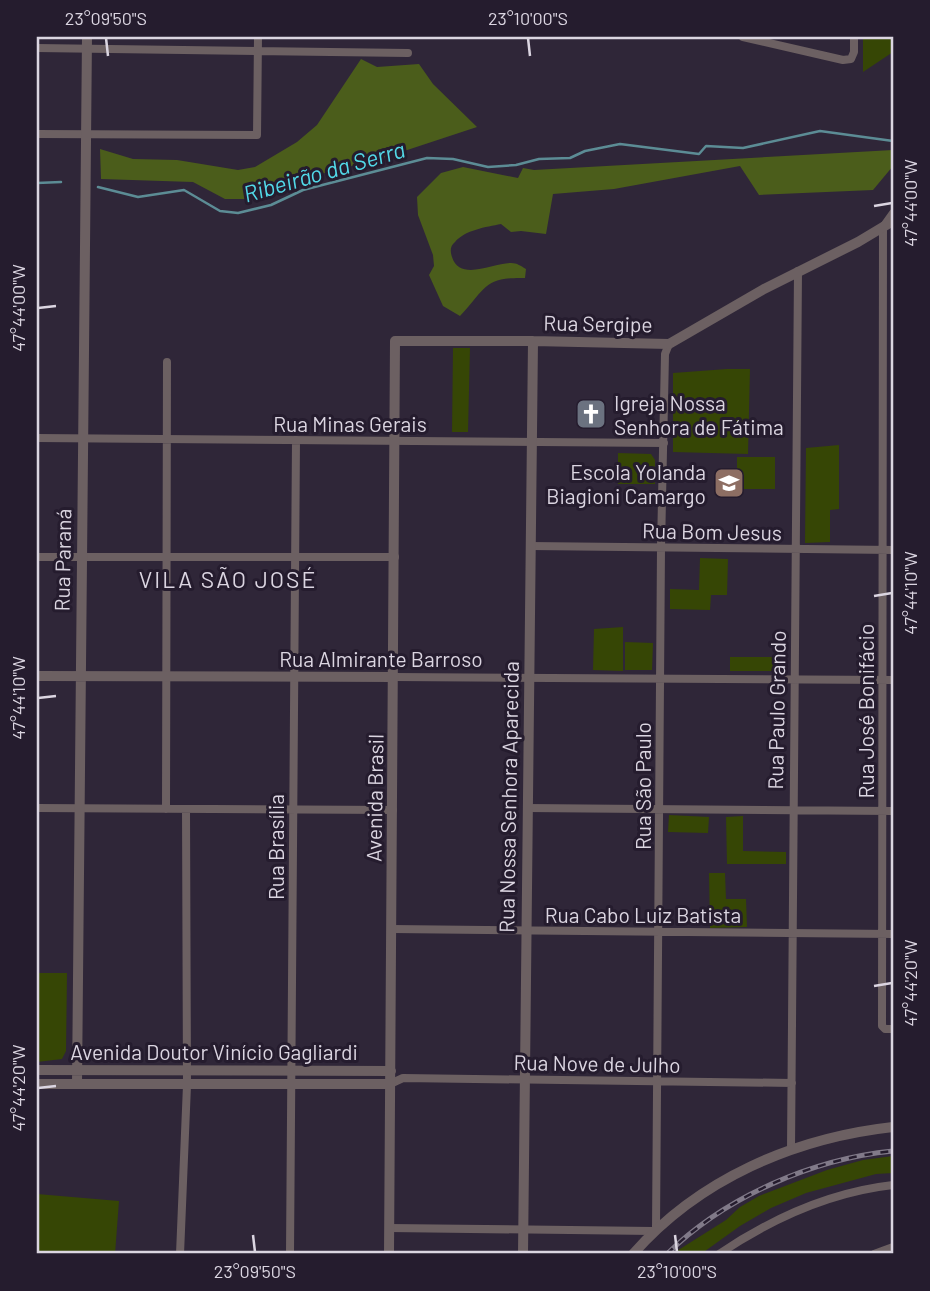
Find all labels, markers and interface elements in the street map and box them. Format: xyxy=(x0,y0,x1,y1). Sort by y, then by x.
text: 23°09'50"S xyxy=(65,7,147,29)
text: 23°10'00"S xyxy=(488,7,568,29)
water label: Ribeirão da Serra xyxy=(240,135,408,207)
text: 47°44'00"W xyxy=(899,159,921,247)
text: 47°44'00"W xyxy=(7,264,29,352)
street label: Rua Sergipe xyxy=(543,310,653,336)
place label: Igreja Nossa Senhora de Fátima xyxy=(614,390,784,439)
church icon: Igreja Nossa Senhora de Fátima xyxy=(574,397,608,431)
street label: Rua Minas Gerais xyxy=(273,411,427,436)
place label: Escola Yolanda Biagioni Camargo xyxy=(546,459,706,508)
school or university icon: Escola Yolanda Biagioni Camargo xyxy=(712,466,746,500)
street label: Rua Paraná xyxy=(49,509,75,611)
street label: Rua Bom Jesus xyxy=(642,517,782,545)
text: 47°44'10"W xyxy=(899,551,921,635)
district label: VILA SÃO JOSÉ xyxy=(139,565,317,593)
street label: Rua José Bonifácio xyxy=(853,624,878,798)
street label: Rua Paulo Grando xyxy=(762,630,790,790)
street label: Rua Almirante Barroso xyxy=(279,646,483,671)
text: 47°44'10"W xyxy=(7,656,29,740)
street label: Rua Nossa Senhora Aparecida xyxy=(493,661,523,933)
street label: Rua São Paulo xyxy=(630,722,655,850)
street label: Avenida Brasil xyxy=(360,734,388,862)
street label: Rua Brasília xyxy=(263,794,288,900)
street label: Rua Cabo Luiz Batista xyxy=(545,902,741,927)
text: 47°44'20"W xyxy=(899,939,921,1027)
street label: Avenida Doutor Vinício Gagliardi xyxy=(70,1039,358,1064)
text: 47°44'20"W xyxy=(7,1044,29,1132)
street label: Rua Nove de Julho xyxy=(513,1049,681,1077)
text: 23°09'50"S xyxy=(214,1260,296,1282)
text: 23°10'00"S xyxy=(637,1260,717,1282)

